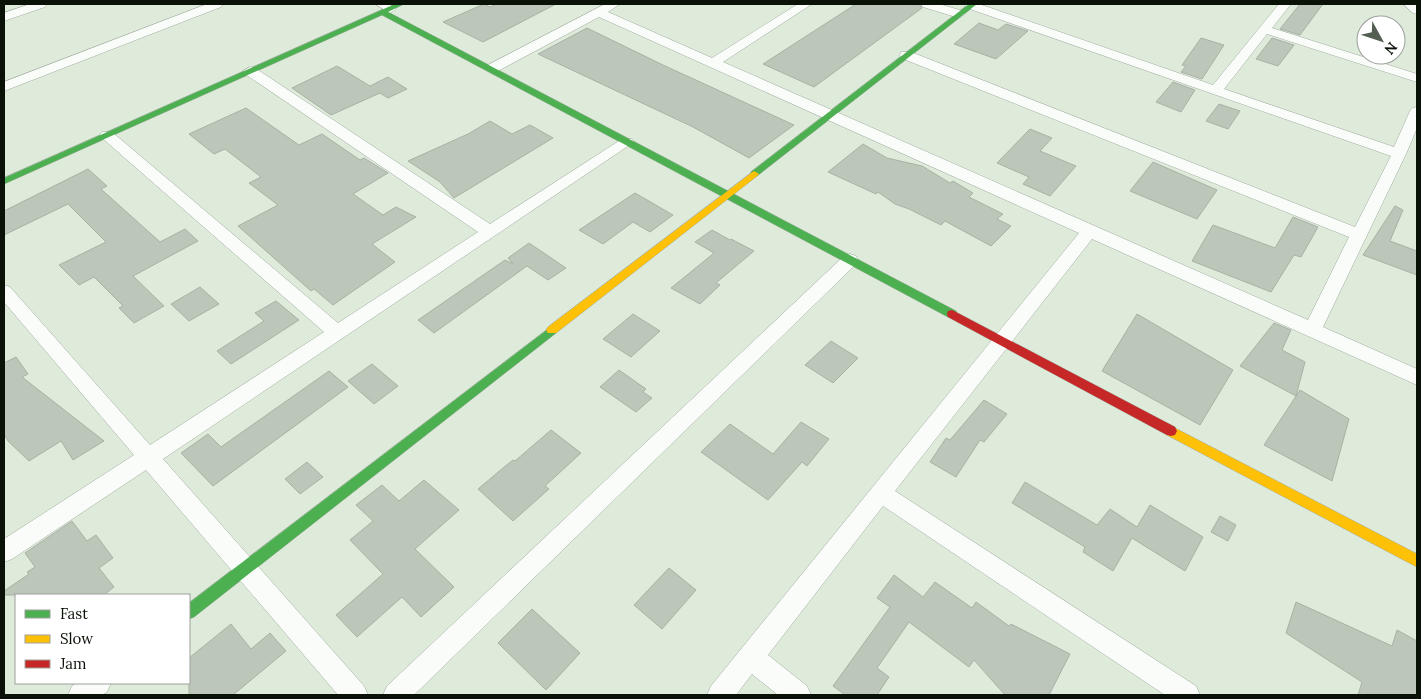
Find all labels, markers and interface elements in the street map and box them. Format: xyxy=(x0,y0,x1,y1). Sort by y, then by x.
north arrow xyxy=(1356,15,1406,65)
text: N xyxy=(1380,38,1401,58)
legend xyxy=(15,594,190,684)
text: Fast xyxy=(60,604,88,623)
text: Slow xyxy=(60,629,93,648)
text: Jam xyxy=(59,654,87,673)

